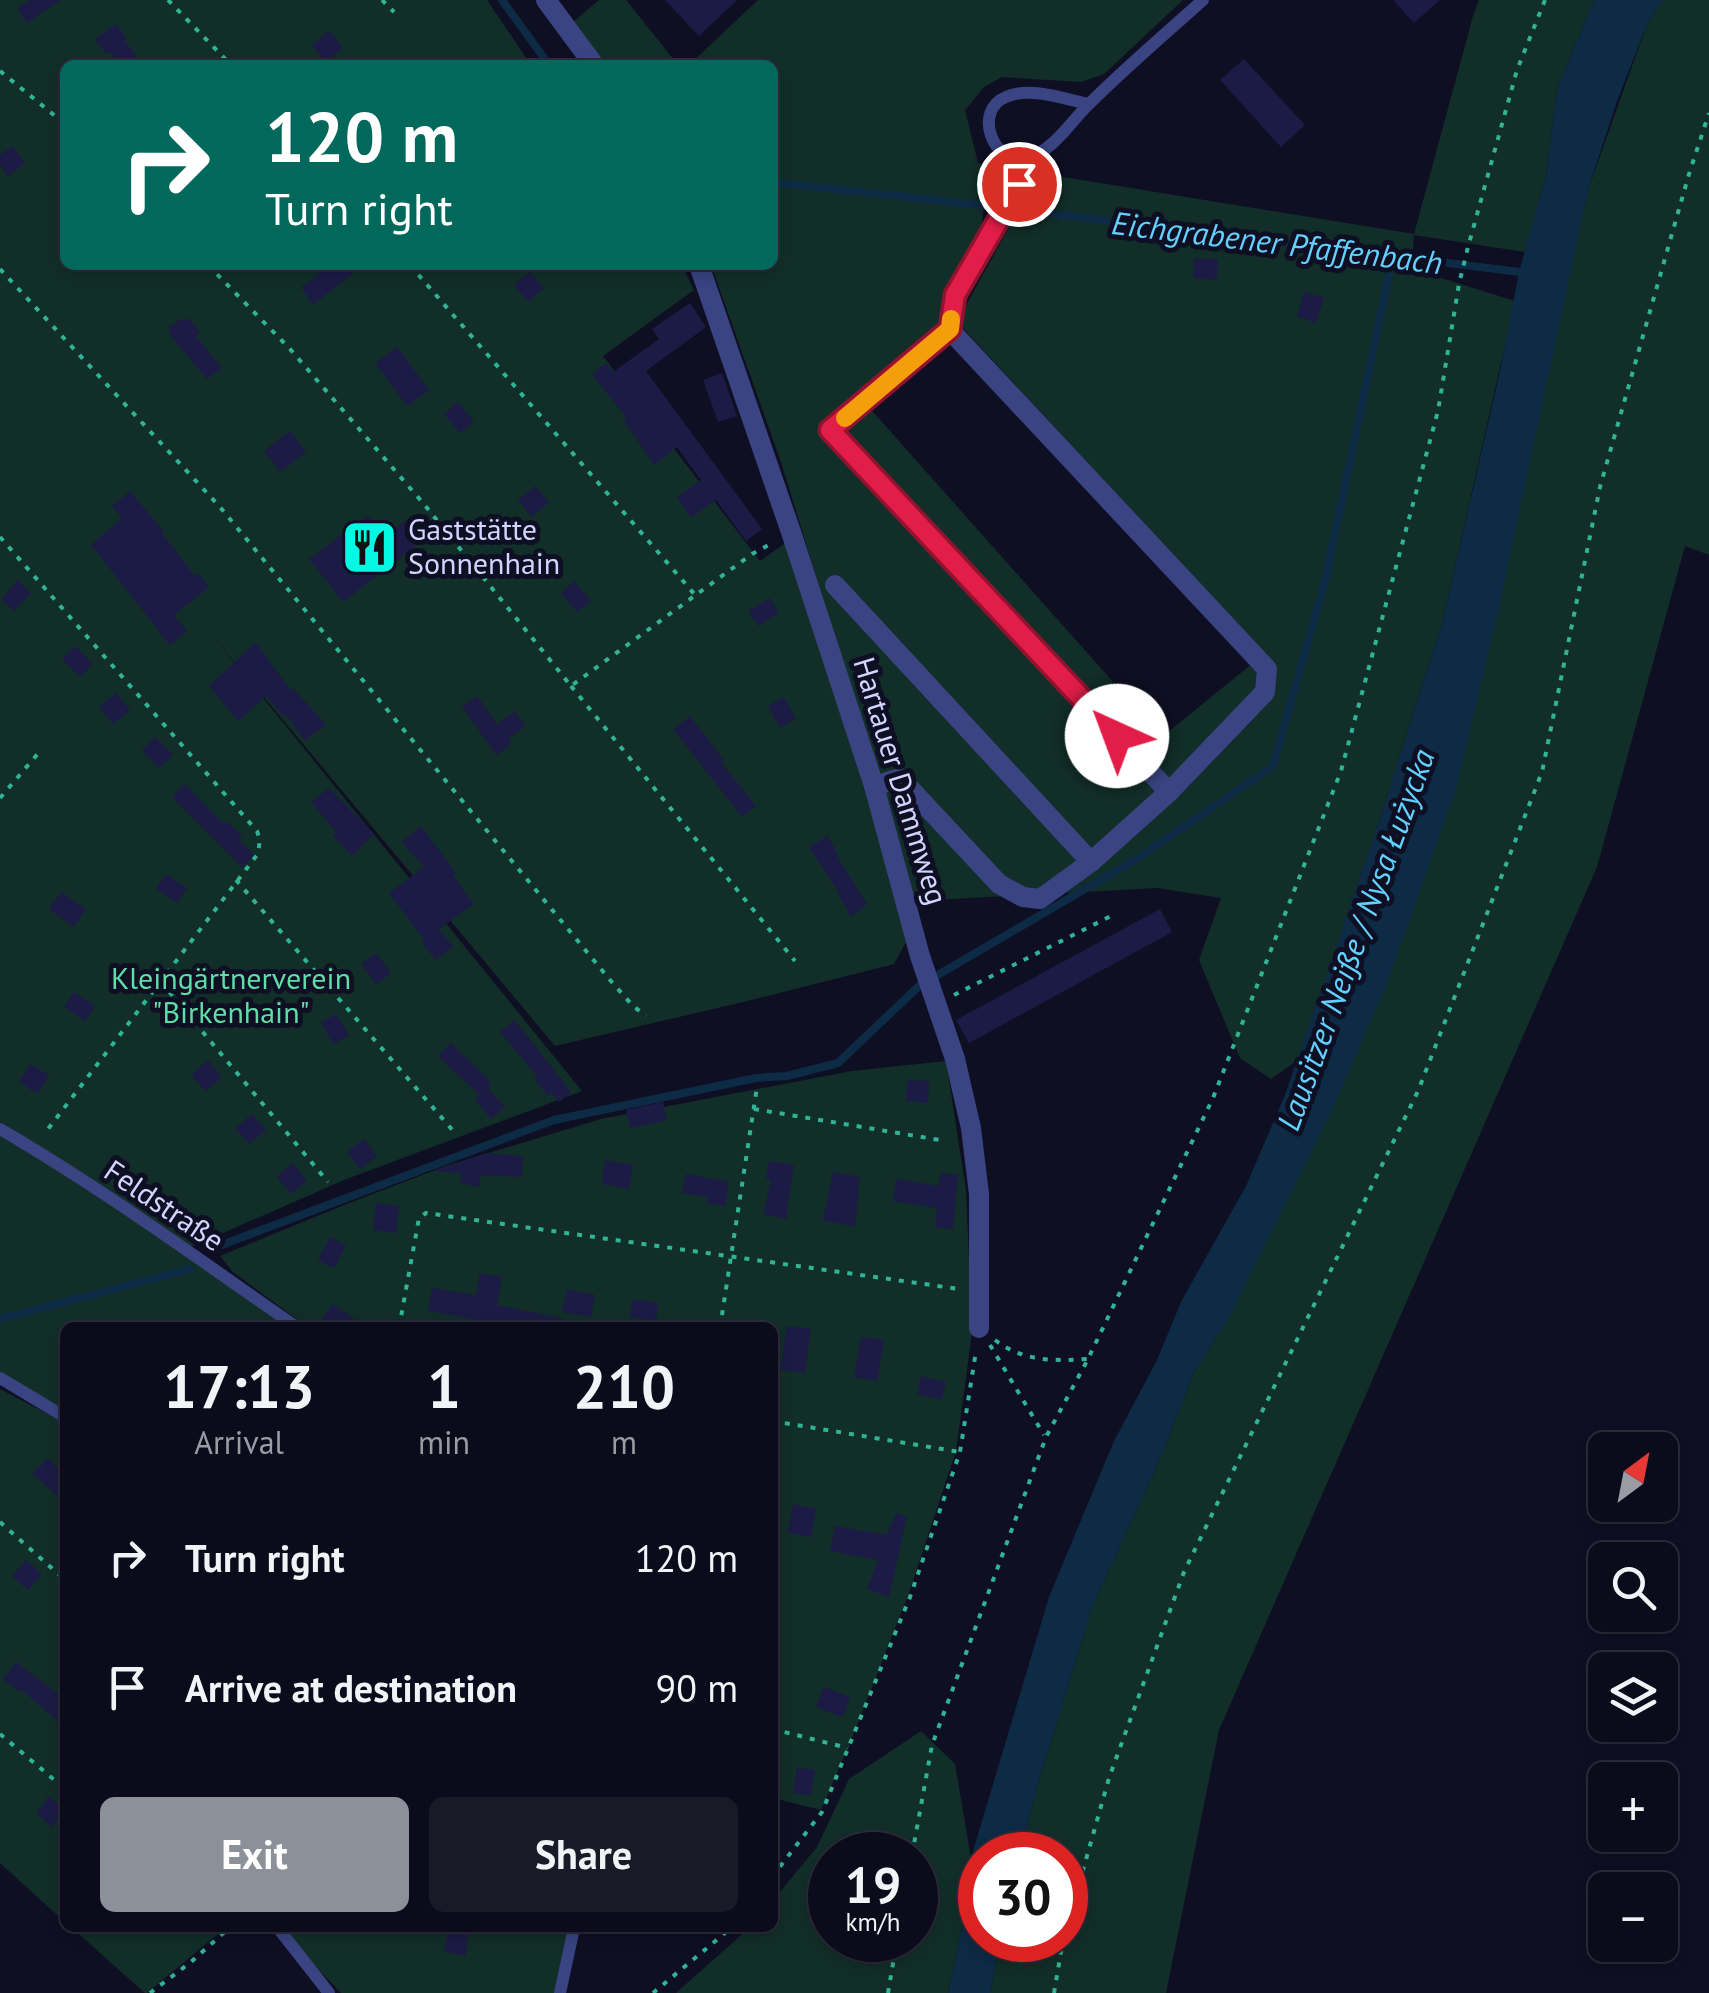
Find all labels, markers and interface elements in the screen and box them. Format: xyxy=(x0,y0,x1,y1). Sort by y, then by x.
text: 120 m xyxy=(265,91,458,181)
icon: right xyxy=(100,100,230,230)
pin xyxy=(977,142,1062,227)
icon: arrive xyxy=(992,157,1047,212)
text: Turn right xyxy=(265,179,453,237)
water label: Eichgrabener Pfaffenbach xyxy=(1109,201,1445,283)
place label: Gaststätte Sonnenhain xyxy=(408,509,560,582)
restaurant icon: Gaststätte Sonnenhain xyxy=(339,517,399,577)
street label: Hartauer Dammweg xyxy=(845,652,958,909)
position arrow xyxy=(1065,684,1169,788)
water label: Lausitzer Neiße / Nysa Łużycka xyxy=(1267,743,1444,1136)
park label: Kleingärtnerverein "Birkenhain" xyxy=(111,958,351,1031)
street label: Feldstraße xyxy=(97,1150,232,1259)
text: 17:13 xyxy=(163,1347,315,1425)
text: 1 xyxy=(427,1347,461,1425)
text: 210 xyxy=(573,1347,675,1425)
text: Arrival xyxy=(194,1421,284,1463)
text: min xyxy=(418,1421,470,1463)
text: m xyxy=(611,1421,637,1463)
north arrow xyxy=(1588,1432,1678,1522)
map controls xyxy=(1588,1432,1678,1962)
icon: right xyxy=(100,1530,155,1585)
text: Turn right xyxy=(185,1533,345,1582)
text: 120 m xyxy=(635,1533,738,1582)
button: search xyxy=(1588,1542,1678,1632)
button: layers xyxy=(1588,1652,1678,1742)
icon: arrive xyxy=(100,1660,155,1715)
text: Arrive at destination xyxy=(185,1663,517,1712)
text: 90 m xyxy=(656,1663,738,1712)
button: + xyxy=(1588,1762,1678,1852)
button: Exit xyxy=(100,1797,409,1912)
button: Share xyxy=(429,1797,738,1912)
speed limit sign: 30 xyxy=(958,1832,1088,1962)
text: 19 xyxy=(845,1852,901,1917)
button: − xyxy=(1588,1872,1678,1962)
text: km/h xyxy=(846,1906,900,1938)

